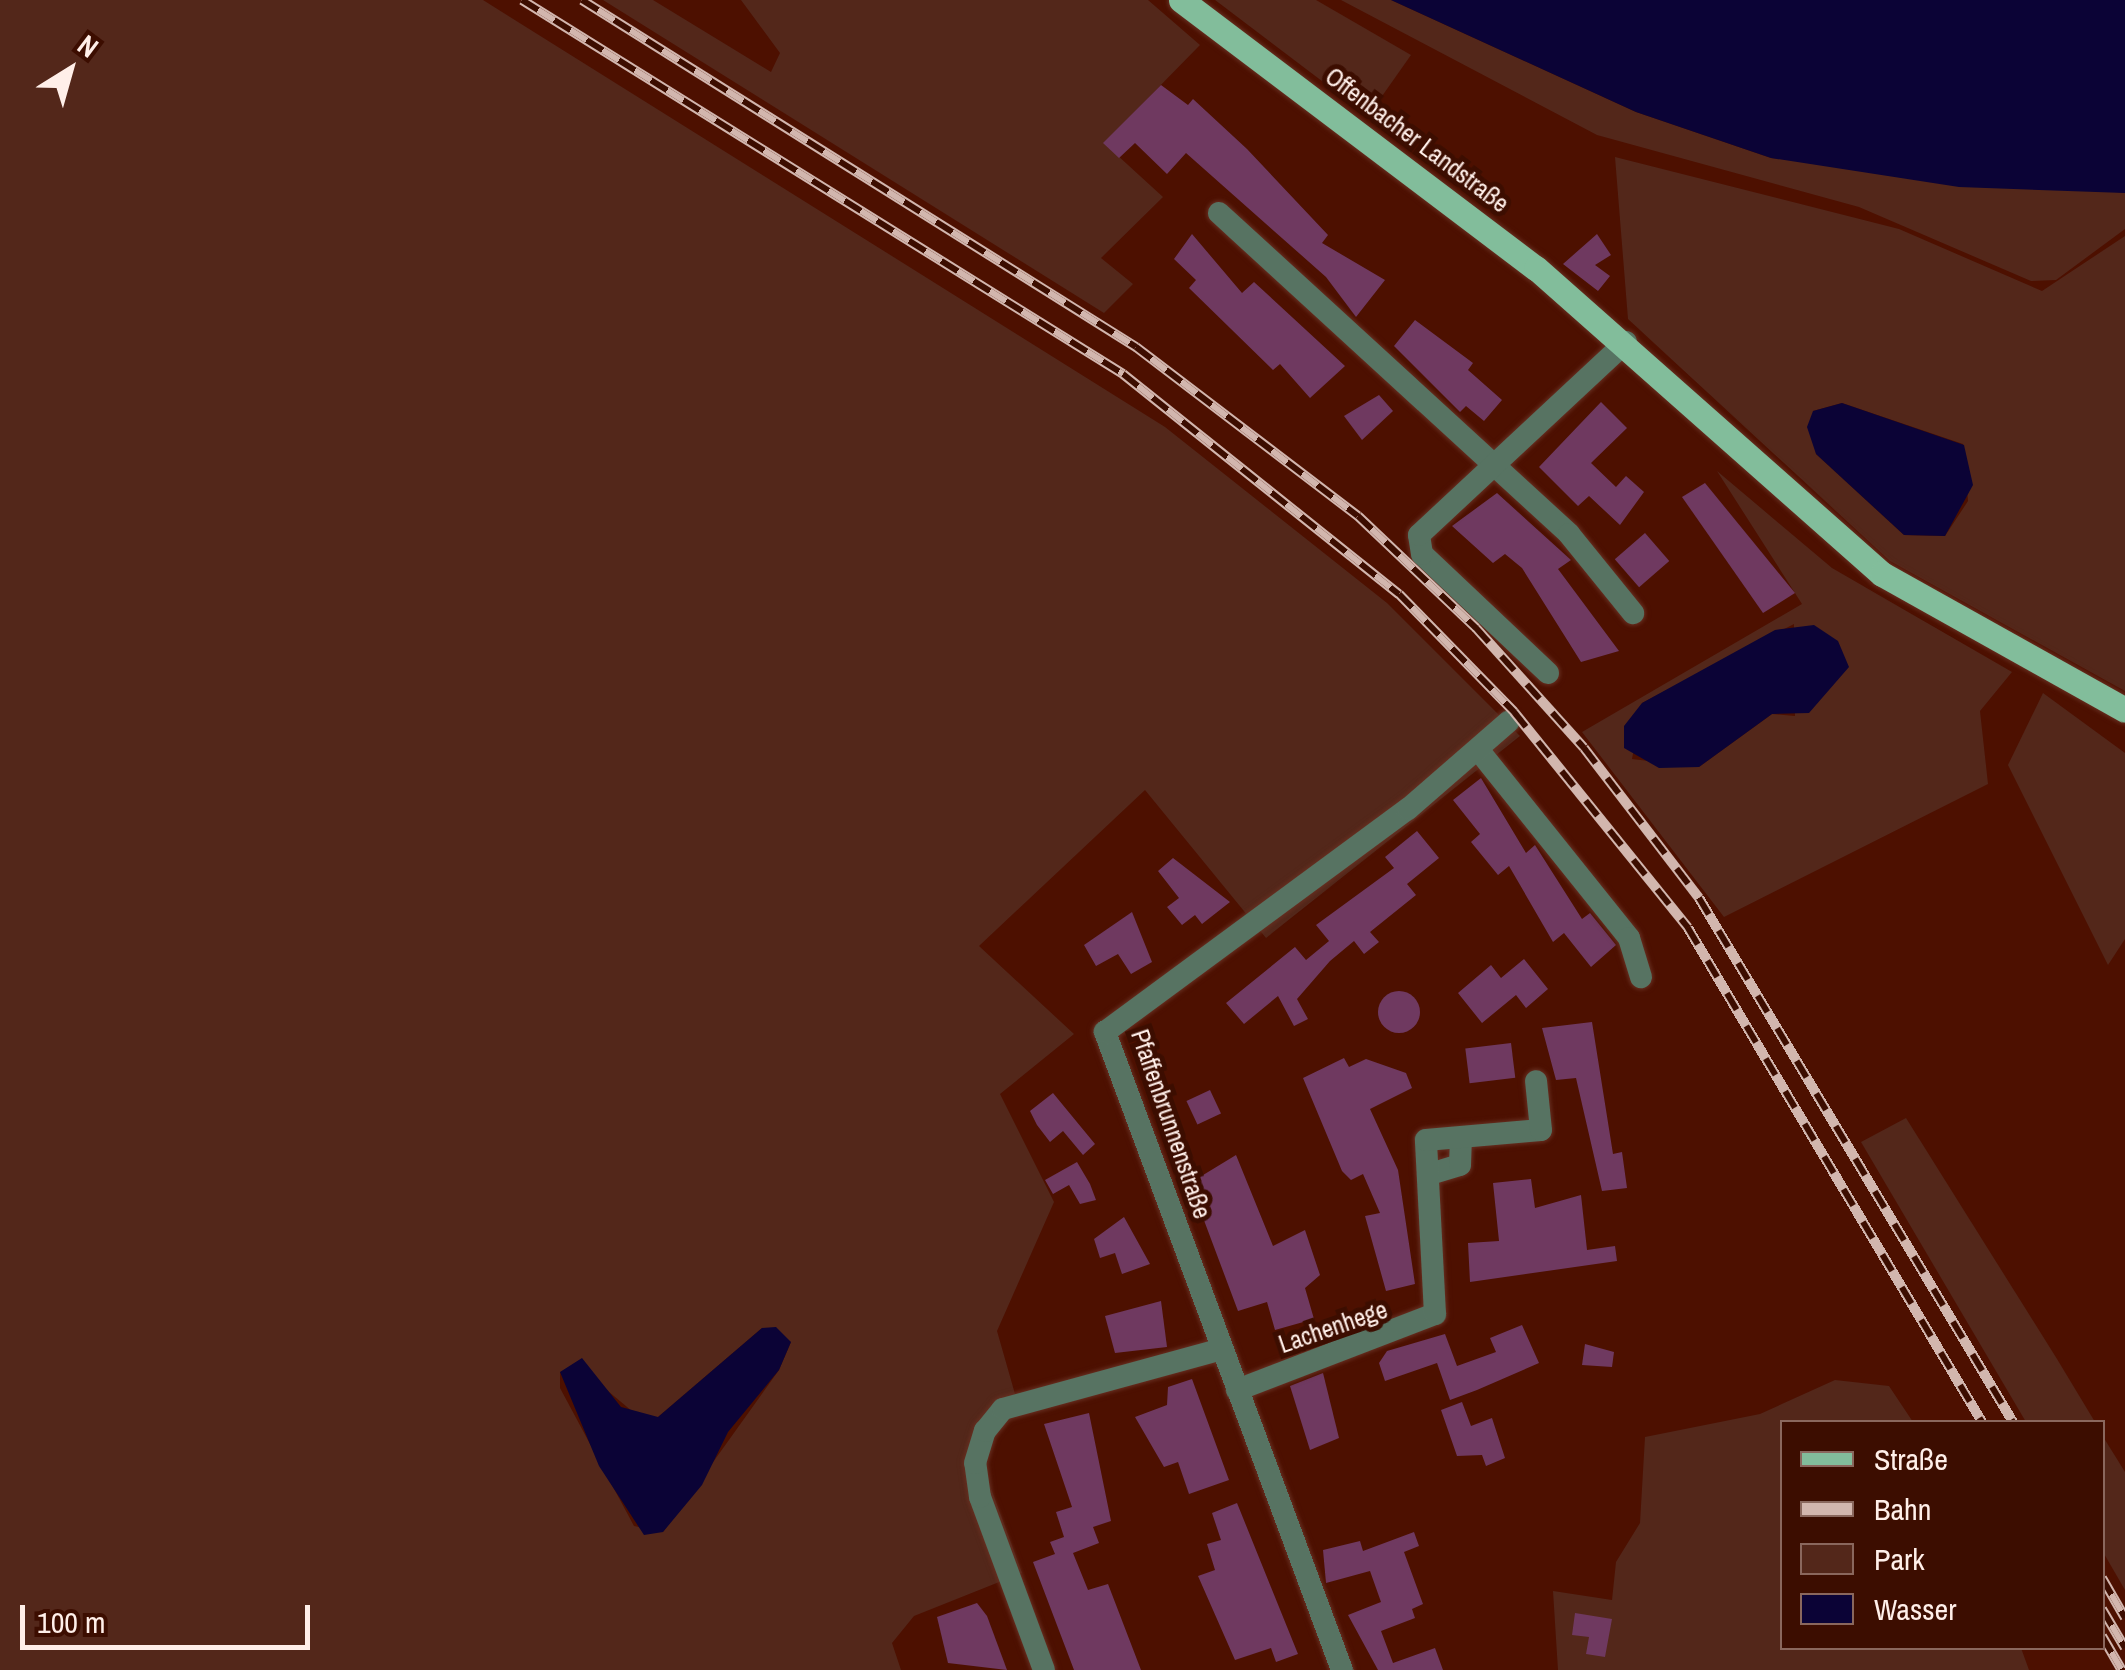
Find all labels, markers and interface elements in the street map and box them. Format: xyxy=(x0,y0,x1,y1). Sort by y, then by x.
north arrow xyxy=(20,20,120,120)
text: N xyxy=(70,26,106,66)
street label: Offenbacher Landstraße xyxy=(1319,61,1515,219)
street label: Pfaffenbrunnenstraße xyxy=(1125,1026,1217,1222)
street label: Lachenhege xyxy=(1275,1294,1391,1360)
legend xyxy=(1780,1420,2105,1650)
text: Straße xyxy=(1874,1439,1948,1479)
text: Bahn xyxy=(1874,1489,1931,1529)
text: Park xyxy=(1874,1539,1925,1579)
scale bar xyxy=(25,1585,315,1647)
text: Wasser xyxy=(1874,1589,1956,1629)
text: 100 m xyxy=(37,1602,105,1642)

